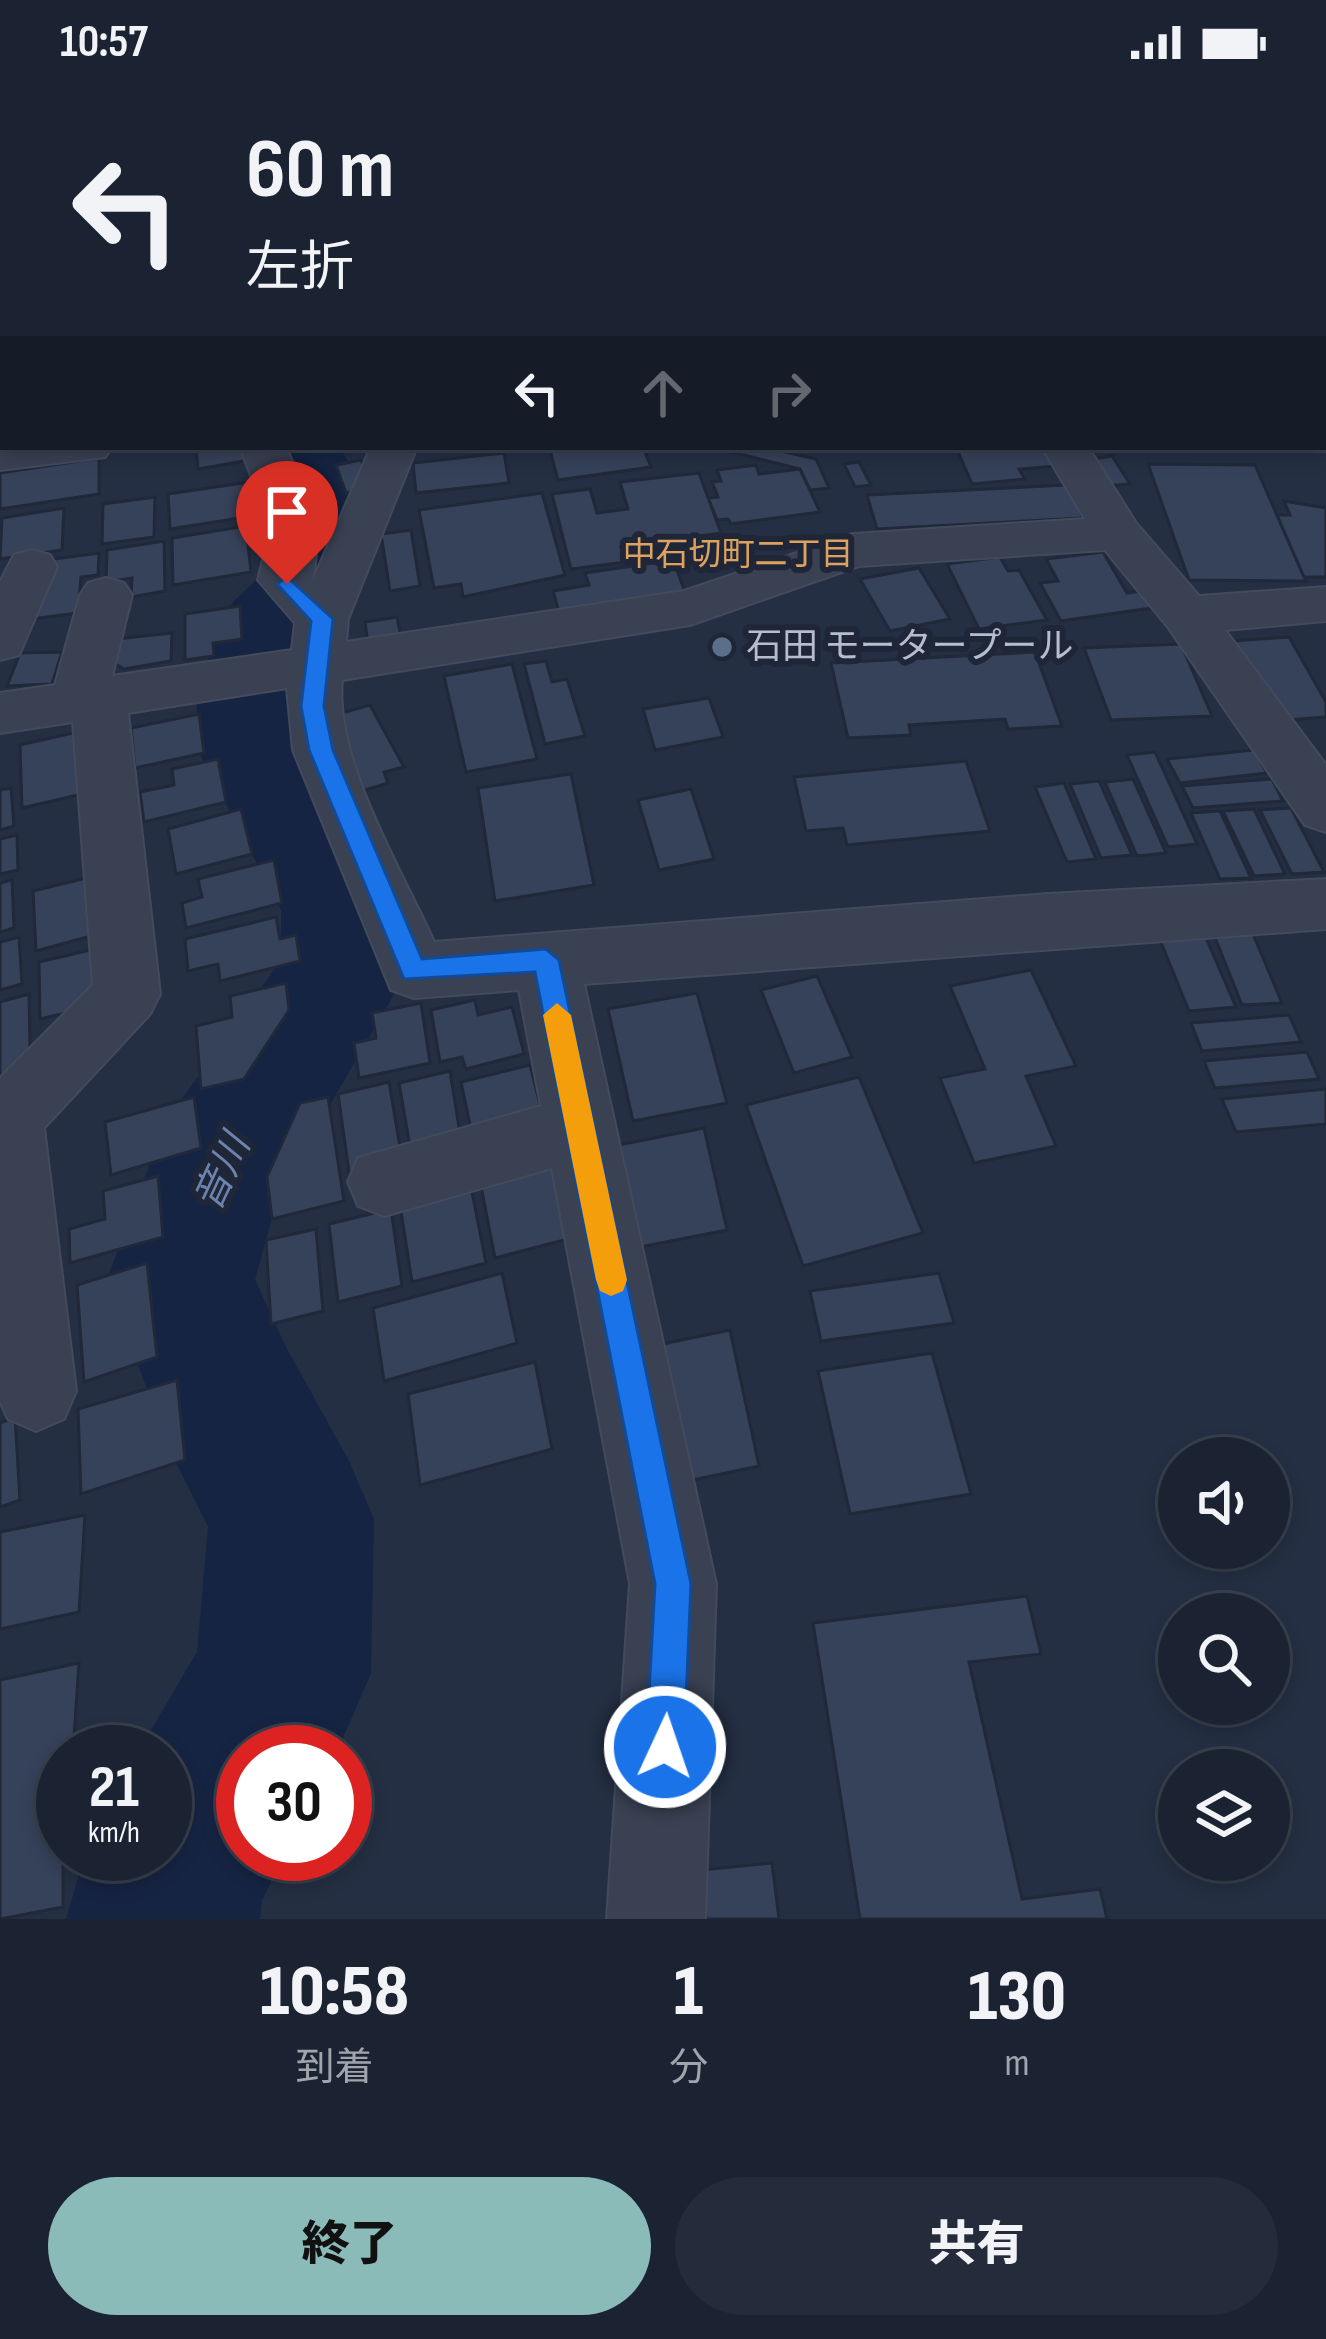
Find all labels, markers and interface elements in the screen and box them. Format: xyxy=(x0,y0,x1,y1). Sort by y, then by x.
text: 10:57 xyxy=(60,15,148,70)
text: 60 m xyxy=(246,120,394,221)
icon: left xyxy=(48,132,204,288)
text: 左折 xyxy=(246,236,354,301)
icon: left xyxy=(504,360,570,426)
icon: ahead xyxy=(630,360,696,426)
icon: right xyxy=(756,360,822,426)
pin xyxy=(236,461,338,584)
icon: arrive xyxy=(254,479,320,545)
district label: 中石切町二丁目 xyxy=(623,535,854,575)
place label: 石田 モータープール xyxy=(746,626,1074,669)
marker: 石田 モータープール xyxy=(709,634,735,660)
water label: 音川 xyxy=(185,1124,262,1218)
map controls xyxy=(1158,1437,1290,1881)
button: sound xyxy=(1158,1437,1290,1569)
button: search xyxy=(1158,1593,1290,1725)
position arrow xyxy=(602,1684,728,1810)
speed limit sign: 30 xyxy=(216,1725,372,1881)
button: layers xyxy=(1158,1749,1290,1881)
text: 21 xyxy=(89,1752,139,1824)
text: km/h xyxy=(88,1815,140,1851)
text: 10:58 xyxy=(260,1949,409,2036)
text: 1 xyxy=(674,1949,703,2036)
text: 130 xyxy=(968,1954,1066,2041)
text: m xyxy=(1004,2040,1030,2087)
text: 到着 xyxy=(295,2045,374,2092)
text: 分 xyxy=(669,2045,708,2092)
button: 終了 xyxy=(48,2177,651,2315)
button: 共有 xyxy=(675,2177,1278,2315)

